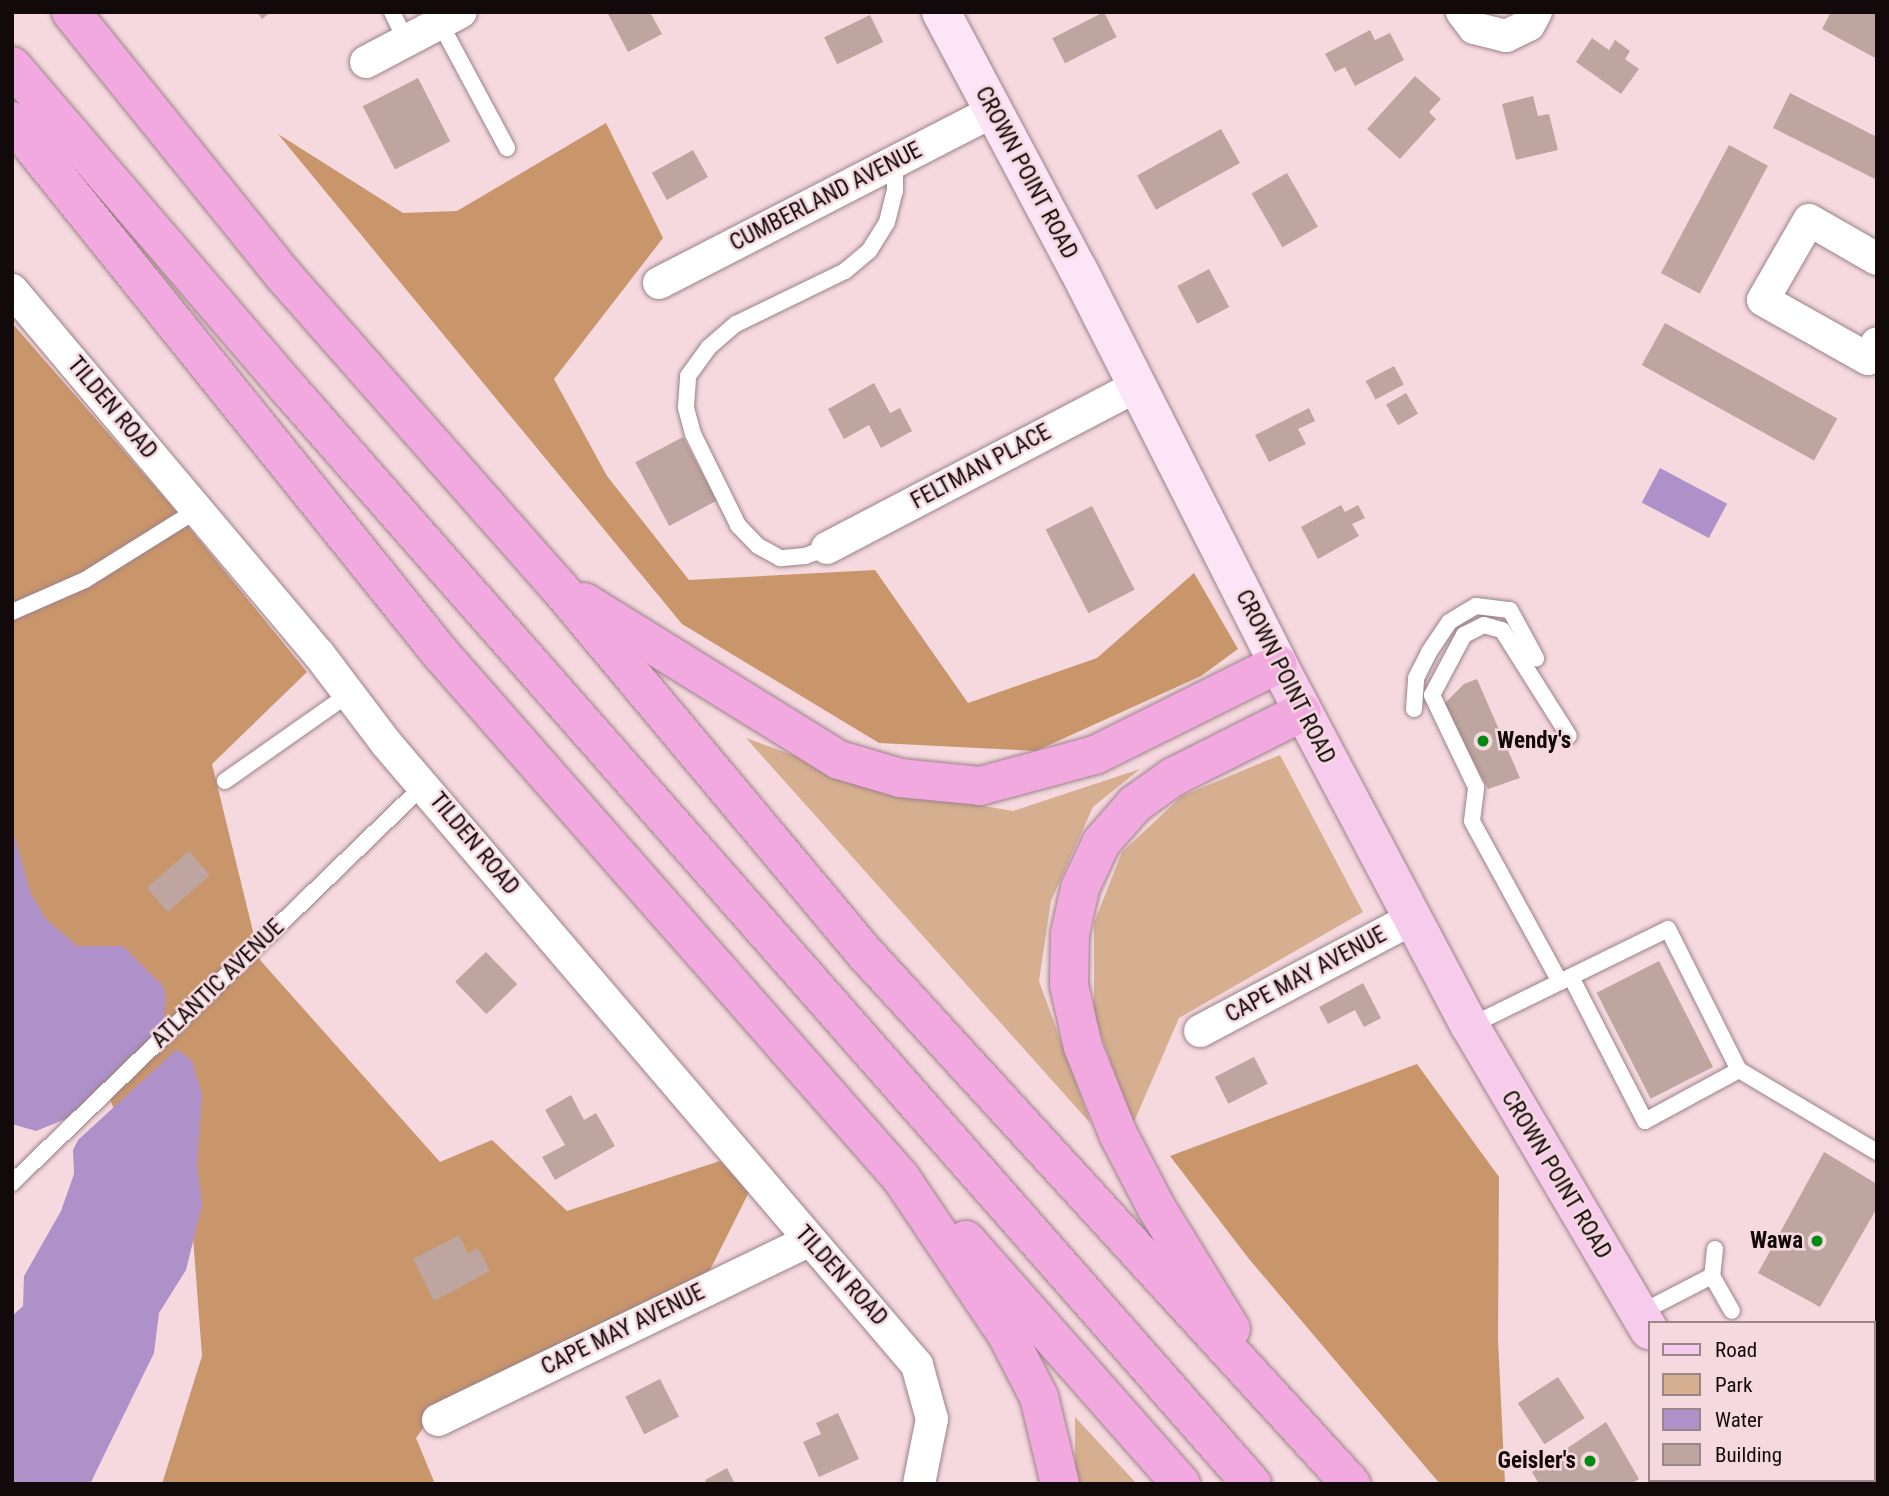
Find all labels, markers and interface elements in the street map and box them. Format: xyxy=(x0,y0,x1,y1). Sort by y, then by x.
street label: CROWN POINT ROAD xyxy=(969,82,1083,264)
street label: CUMBERLAND AVENUE xyxy=(725,137,927,257)
street label: TILDEN ROAD xyxy=(61,351,163,465)
street label: FELTMAN PLACE xyxy=(906,419,1056,515)
street label: CROWN POINT ROAD xyxy=(1229,585,1341,769)
place label: Wendy's xyxy=(1497,727,1571,755)
marker: Wendy's xyxy=(1475,733,1491,749)
street label: TILDEN ROAD xyxy=(423,787,525,901)
street label: ATLANTIC AVENUE xyxy=(146,914,290,1054)
street label: CAPE MAY AVENUE xyxy=(1221,921,1391,1029)
street label: CROWN POINT ROAD xyxy=(1495,1086,1617,1264)
street label: TILDEN ROAD xyxy=(789,1220,893,1332)
place label: Wawa xyxy=(1750,1227,1803,1255)
marker: Wawa xyxy=(1809,1233,1825,1249)
street label: CAPE MAY AVENUE xyxy=(537,1279,709,1381)
legend xyxy=(1647,1321,1875,1482)
text: Road xyxy=(1715,1338,1757,1362)
text: Park xyxy=(1715,1373,1752,1397)
text: Water xyxy=(1715,1408,1763,1432)
text: Building xyxy=(1715,1443,1782,1467)
place label: Geisler's xyxy=(1498,1447,1576,1475)
marker: Geisler's xyxy=(1582,1453,1598,1469)

